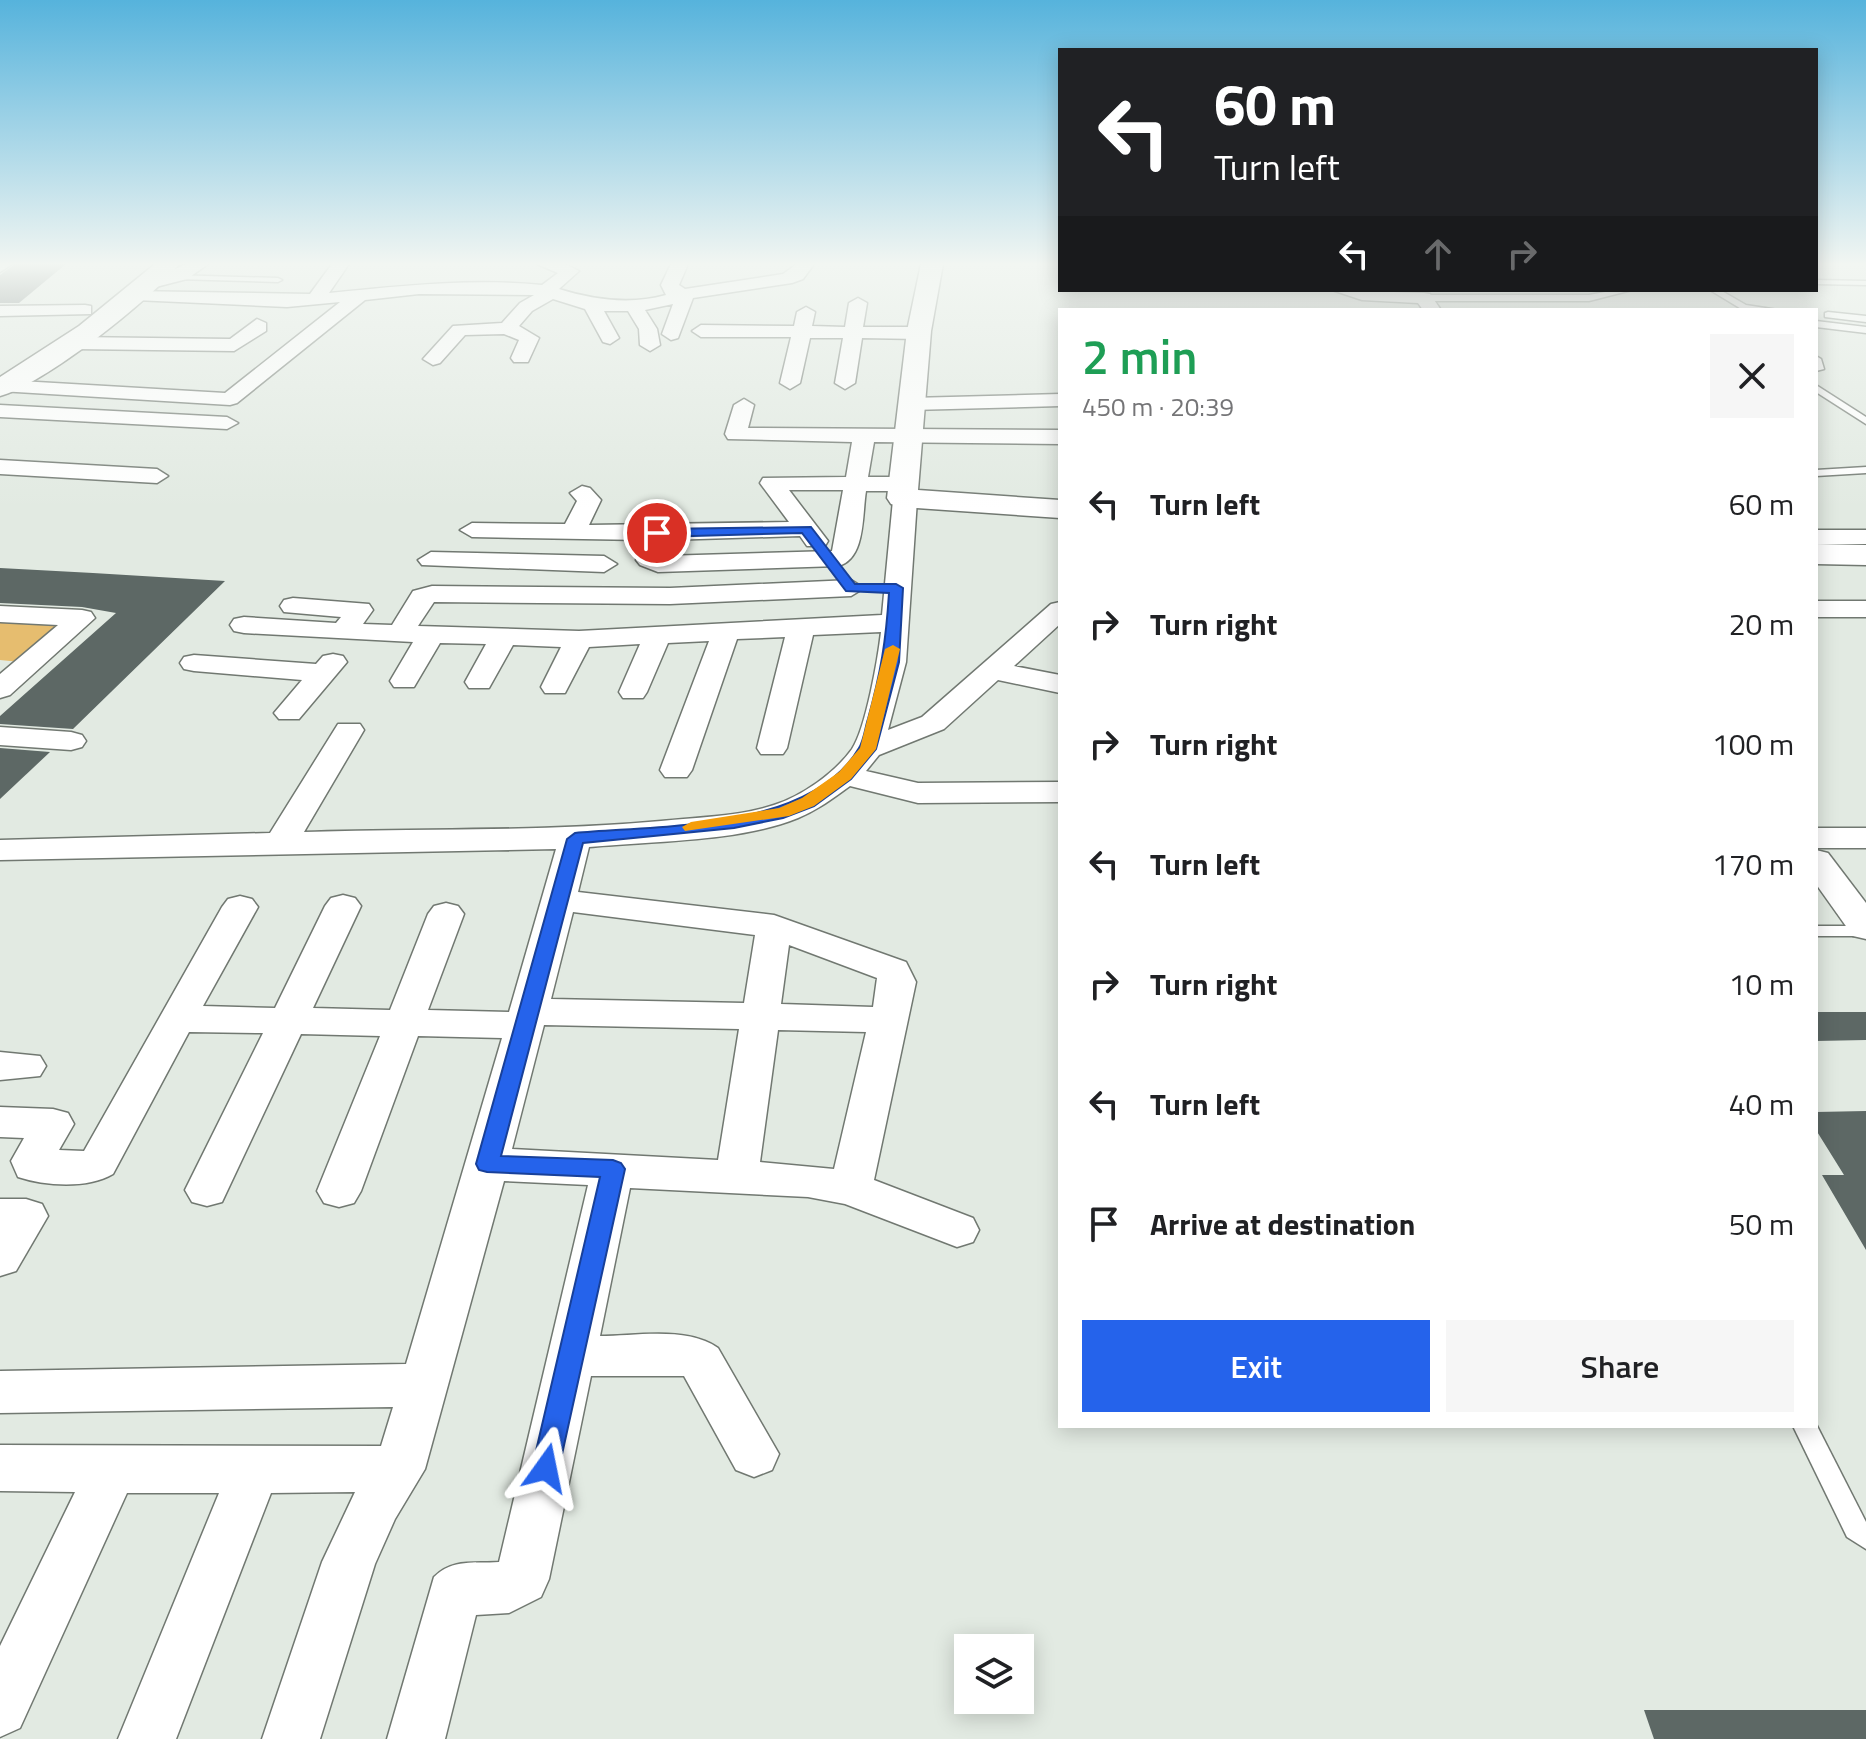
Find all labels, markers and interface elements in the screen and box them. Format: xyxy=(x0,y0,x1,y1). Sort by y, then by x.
text: 60 m xyxy=(1214,62,1336,147)
icon: left xyxy=(1082,80,1186,184)
text: Turn left xyxy=(1214,139,1340,194)
icon: left xyxy=(1332,232,1376,276)
icon: ahead xyxy=(1416,232,1460,276)
icon: right xyxy=(1500,232,1544,276)
text: 2 min xyxy=(1082,320,1197,393)
button: close xyxy=(1710,334,1794,418)
text: 450 m · 20:39 xyxy=(1082,387,1234,426)
text: Turn left xyxy=(1150,481,1260,527)
text: 60 m xyxy=(1729,481,1794,527)
icon: left xyxy=(1082,482,1126,526)
pin xyxy=(623,499,691,567)
icon: arrive xyxy=(635,511,679,555)
text: Turn right xyxy=(1150,601,1278,647)
text: 20 m xyxy=(1729,601,1794,647)
icon: right xyxy=(1082,602,1126,646)
text: Turn right xyxy=(1150,721,1278,767)
text: 100 m xyxy=(1712,721,1794,767)
icon: right xyxy=(1082,722,1126,766)
text: Turn left xyxy=(1150,841,1260,887)
text: 170 m xyxy=(1712,841,1794,887)
icon: left xyxy=(1082,842,1126,886)
text: Turn right xyxy=(1150,961,1278,1007)
text: 10 m xyxy=(1729,961,1794,1007)
icon: right xyxy=(1082,962,1126,1006)
text: Turn left xyxy=(1150,1081,1260,1127)
text: 40 m xyxy=(1729,1081,1794,1127)
icon: left xyxy=(1082,1082,1126,1126)
text: Arrive at destination xyxy=(1150,1201,1415,1247)
text: 50 m xyxy=(1729,1201,1794,1247)
icon: arrive xyxy=(1082,1202,1126,1246)
button: Exit xyxy=(1082,1320,1430,1412)
button: Share xyxy=(1446,1320,1794,1412)
position arrow xyxy=(504,1426,588,1510)
map controls xyxy=(954,1634,1034,1714)
button: layers xyxy=(954,1634,1034,1714)

